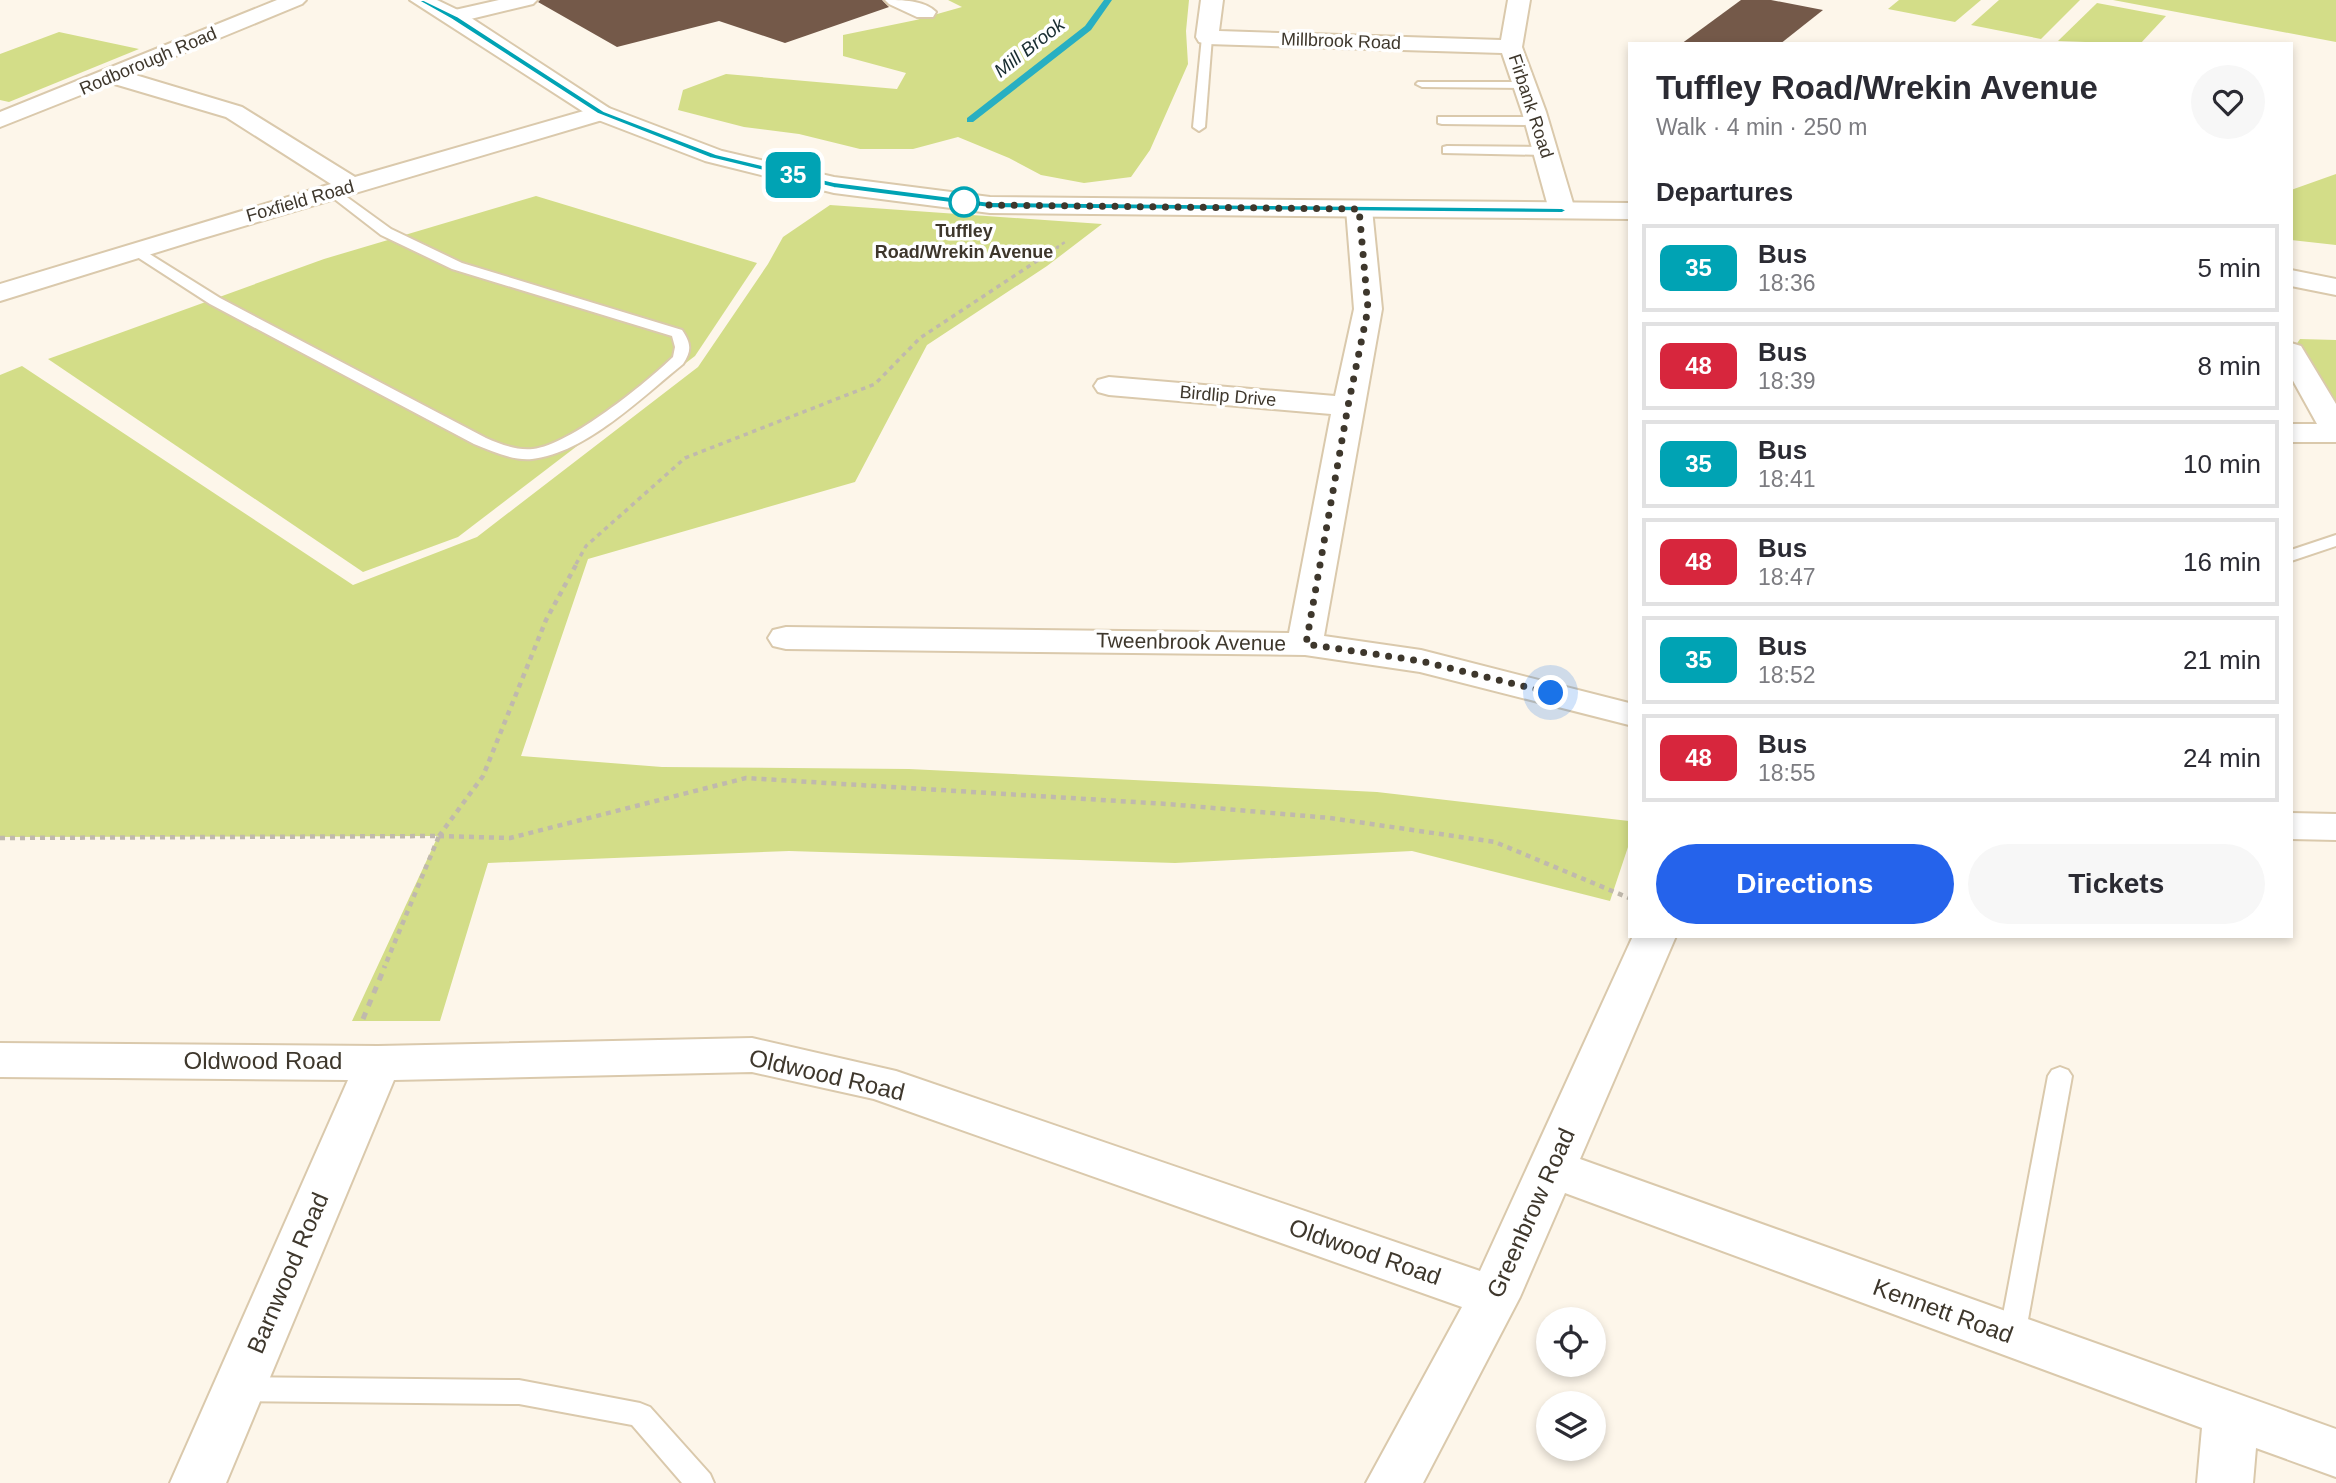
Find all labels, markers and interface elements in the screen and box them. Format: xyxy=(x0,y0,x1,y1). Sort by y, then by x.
water label: Mill Brook xyxy=(990,13,1070,81)
street label: Rodborough Road xyxy=(76,23,220,99)
street label: Millbrook Road xyxy=(1281,29,1401,53)
street label: Firbank Road xyxy=(1505,52,1557,160)
button: heart xyxy=(2191,65,2265,139)
text: Tuffley Road/Wrekin Avenue xyxy=(1656,69,2098,106)
text: Walk · 4 min · 250 m xyxy=(1656,114,1867,140)
line badge: 35 xyxy=(762,152,824,198)
text: 35 xyxy=(780,161,806,188)
street label: Foxfield Road xyxy=(244,176,356,226)
text: Departures xyxy=(1656,177,1793,207)
marker: Tuffley Road/Wrekin Avenue xyxy=(949,187,979,217)
place label: Tuffley Road/Wrekin Avenue xyxy=(875,221,1053,262)
text: Bus xyxy=(1758,239,1807,269)
text: 5 min xyxy=(2197,253,2261,283)
text: 35 xyxy=(1685,254,1712,281)
text: 18:36 xyxy=(1758,270,1816,296)
text: Bus xyxy=(1758,337,1807,367)
text: 8 min xyxy=(2197,351,2261,381)
text: 48 xyxy=(1685,352,1712,379)
text: 18:39 xyxy=(1758,368,1816,394)
street label: Birdlip Drive xyxy=(1179,382,1277,410)
text: Bus xyxy=(1758,435,1807,465)
text: 10 min xyxy=(2183,449,2261,479)
text: 35 xyxy=(1685,450,1712,477)
text: 18:41 xyxy=(1758,466,1816,492)
text: Bus xyxy=(1758,533,1807,563)
text: 16 min xyxy=(2183,547,2261,577)
text: 48 xyxy=(1685,548,1712,575)
text: 18:47 xyxy=(1758,564,1816,590)
street label: Tweenbrook Avenue xyxy=(1096,628,1286,655)
text: Bus xyxy=(1758,631,1807,661)
text: 21 min xyxy=(2183,645,2261,675)
text: 35 xyxy=(1685,646,1712,673)
text: 18:52 xyxy=(1758,662,1816,688)
your location xyxy=(1533,675,1568,710)
text: Bus xyxy=(1758,729,1807,759)
text: 24 min xyxy=(2183,743,2261,773)
text: 48 xyxy=(1685,744,1712,771)
text: 18:55 xyxy=(1758,760,1816,786)
button: Directions xyxy=(1656,844,1954,924)
button: Tickets xyxy=(1968,844,2265,924)
street label: Oldwood Road xyxy=(747,1044,907,1106)
street label: Oldwood Road xyxy=(184,1047,342,1074)
street label: Greenbrow Road xyxy=(1481,1124,1580,1302)
street label: Barnwood Road xyxy=(241,1188,334,1357)
street label: Oldwood Road xyxy=(1286,1213,1445,1290)
street label: Kennett Road xyxy=(1870,1273,2017,1348)
map controls xyxy=(1536,1307,1606,1461)
button: locate xyxy=(1536,1307,1606,1377)
button: layers xyxy=(1536,1391,1606,1461)

